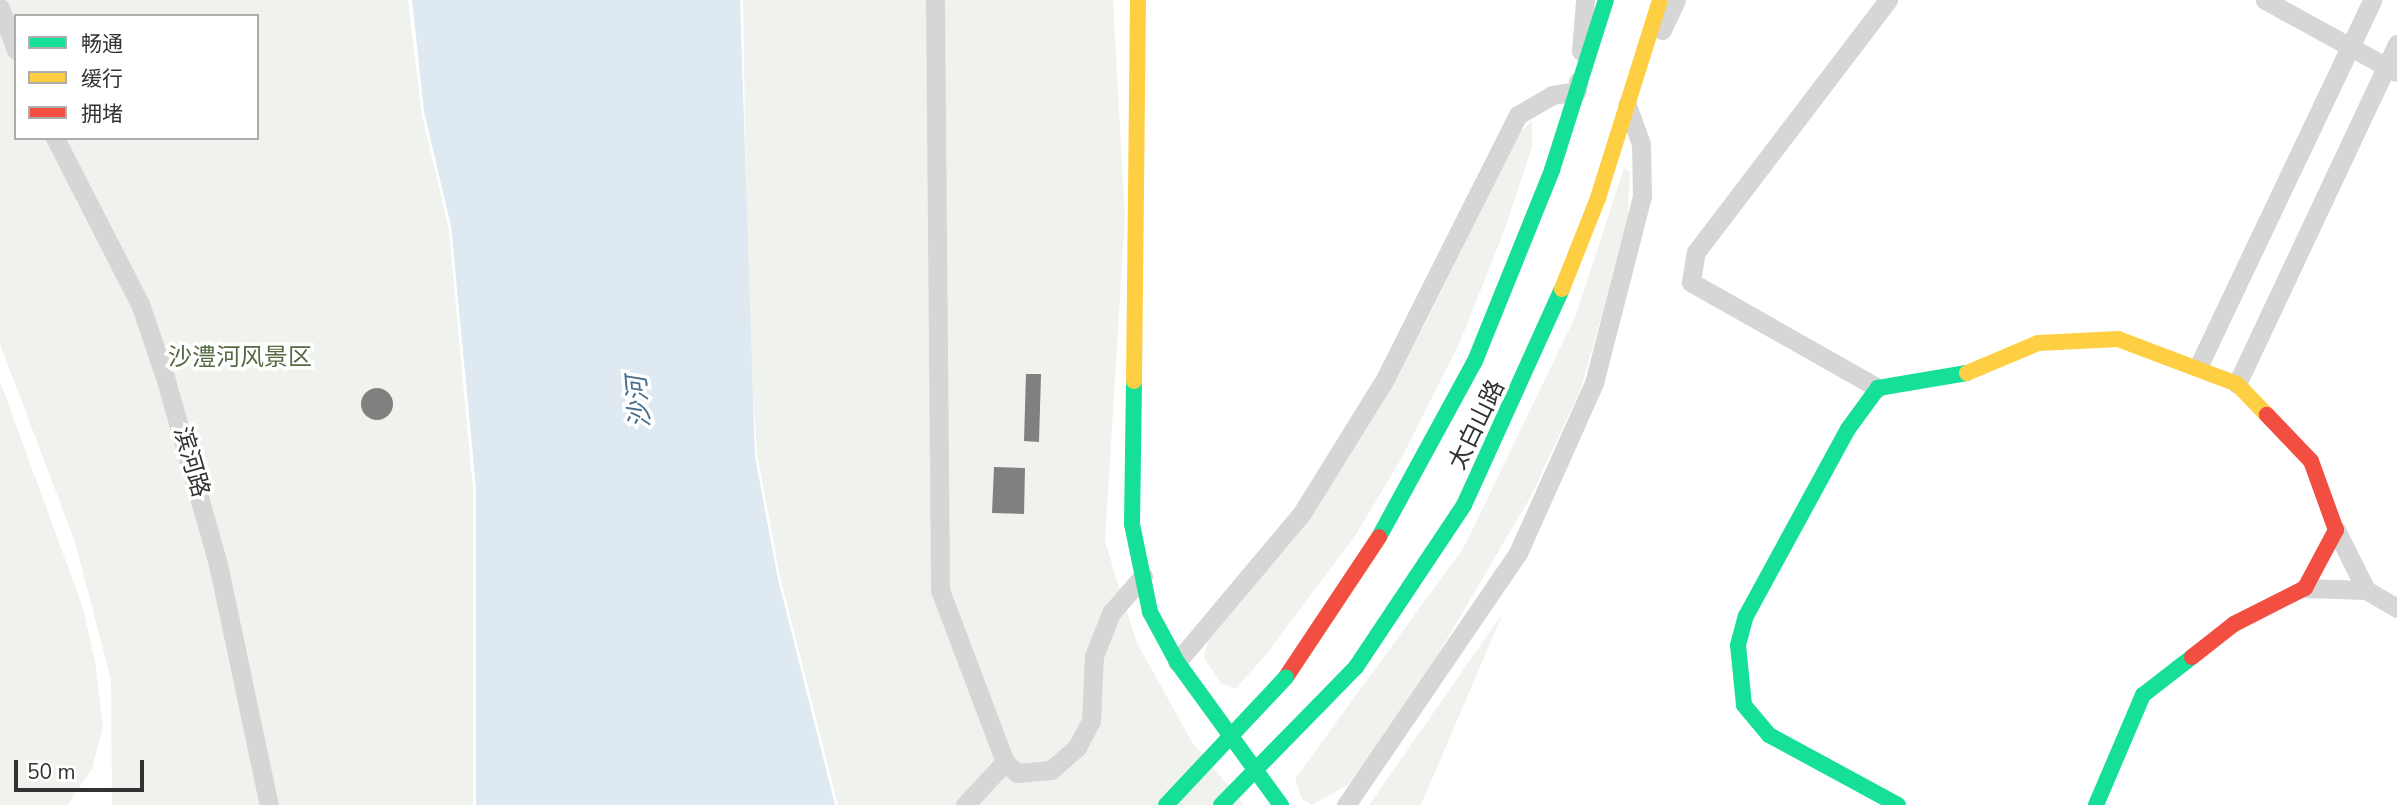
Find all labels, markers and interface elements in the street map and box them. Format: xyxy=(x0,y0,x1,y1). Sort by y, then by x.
legend xyxy=(14,14,259,140)
text: 畅通 xyxy=(81,30,123,58)
text: 缓行 xyxy=(81,65,123,93)
text: 拥堵 xyxy=(81,100,123,128)
park label: 沙澧河风景区 xyxy=(168,344,312,372)
water label: 沙河 xyxy=(621,375,657,429)
street label: 太白山路 xyxy=(1443,376,1511,474)
street label: 滨河路 xyxy=(167,423,215,501)
scale bar xyxy=(18,746,147,790)
text: 50 m xyxy=(27,758,76,786)

